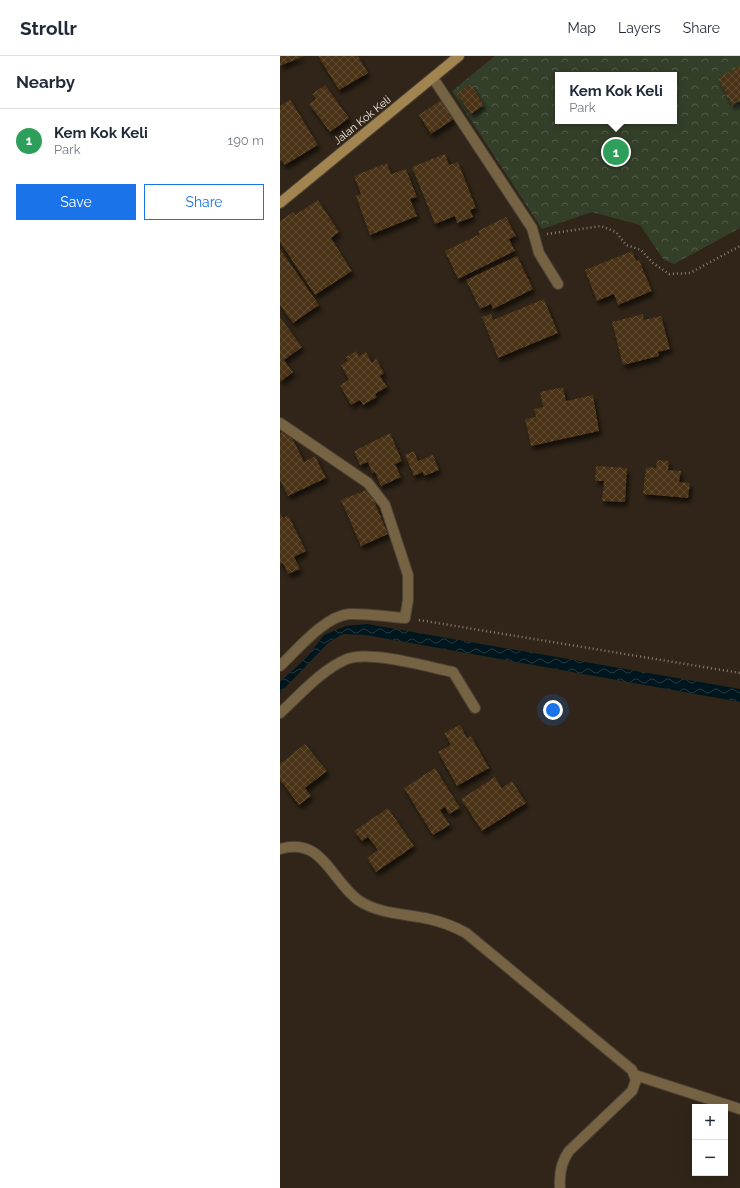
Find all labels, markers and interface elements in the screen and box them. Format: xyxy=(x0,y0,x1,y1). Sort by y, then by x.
text: Strollr xyxy=(20,17,77,39)
text: Map xyxy=(568,20,596,36)
text: Layers xyxy=(618,20,661,36)
text: Share xyxy=(683,20,720,36)
text: Nearby xyxy=(16,72,75,92)
popup xyxy=(555,72,677,124)
text: Kem Kok Keli xyxy=(569,82,663,100)
street label: Jalan Kok Keli xyxy=(331,93,394,147)
text: Park xyxy=(569,100,596,115)
text: Kem Kok Keli xyxy=(54,124,148,142)
text: 1 xyxy=(26,133,32,148)
text: 190 m xyxy=(228,133,264,148)
pin: 1 xyxy=(603,137,629,167)
text: Park xyxy=(54,142,81,157)
button: Save xyxy=(16,184,136,220)
button: Share xyxy=(144,184,264,220)
your location xyxy=(543,700,563,720)
map controls xyxy=(692,1104,728,1176)
button: + xyxy=(692,1104,728,1140)
button: − xyxy=(692,1140,728,1176)

